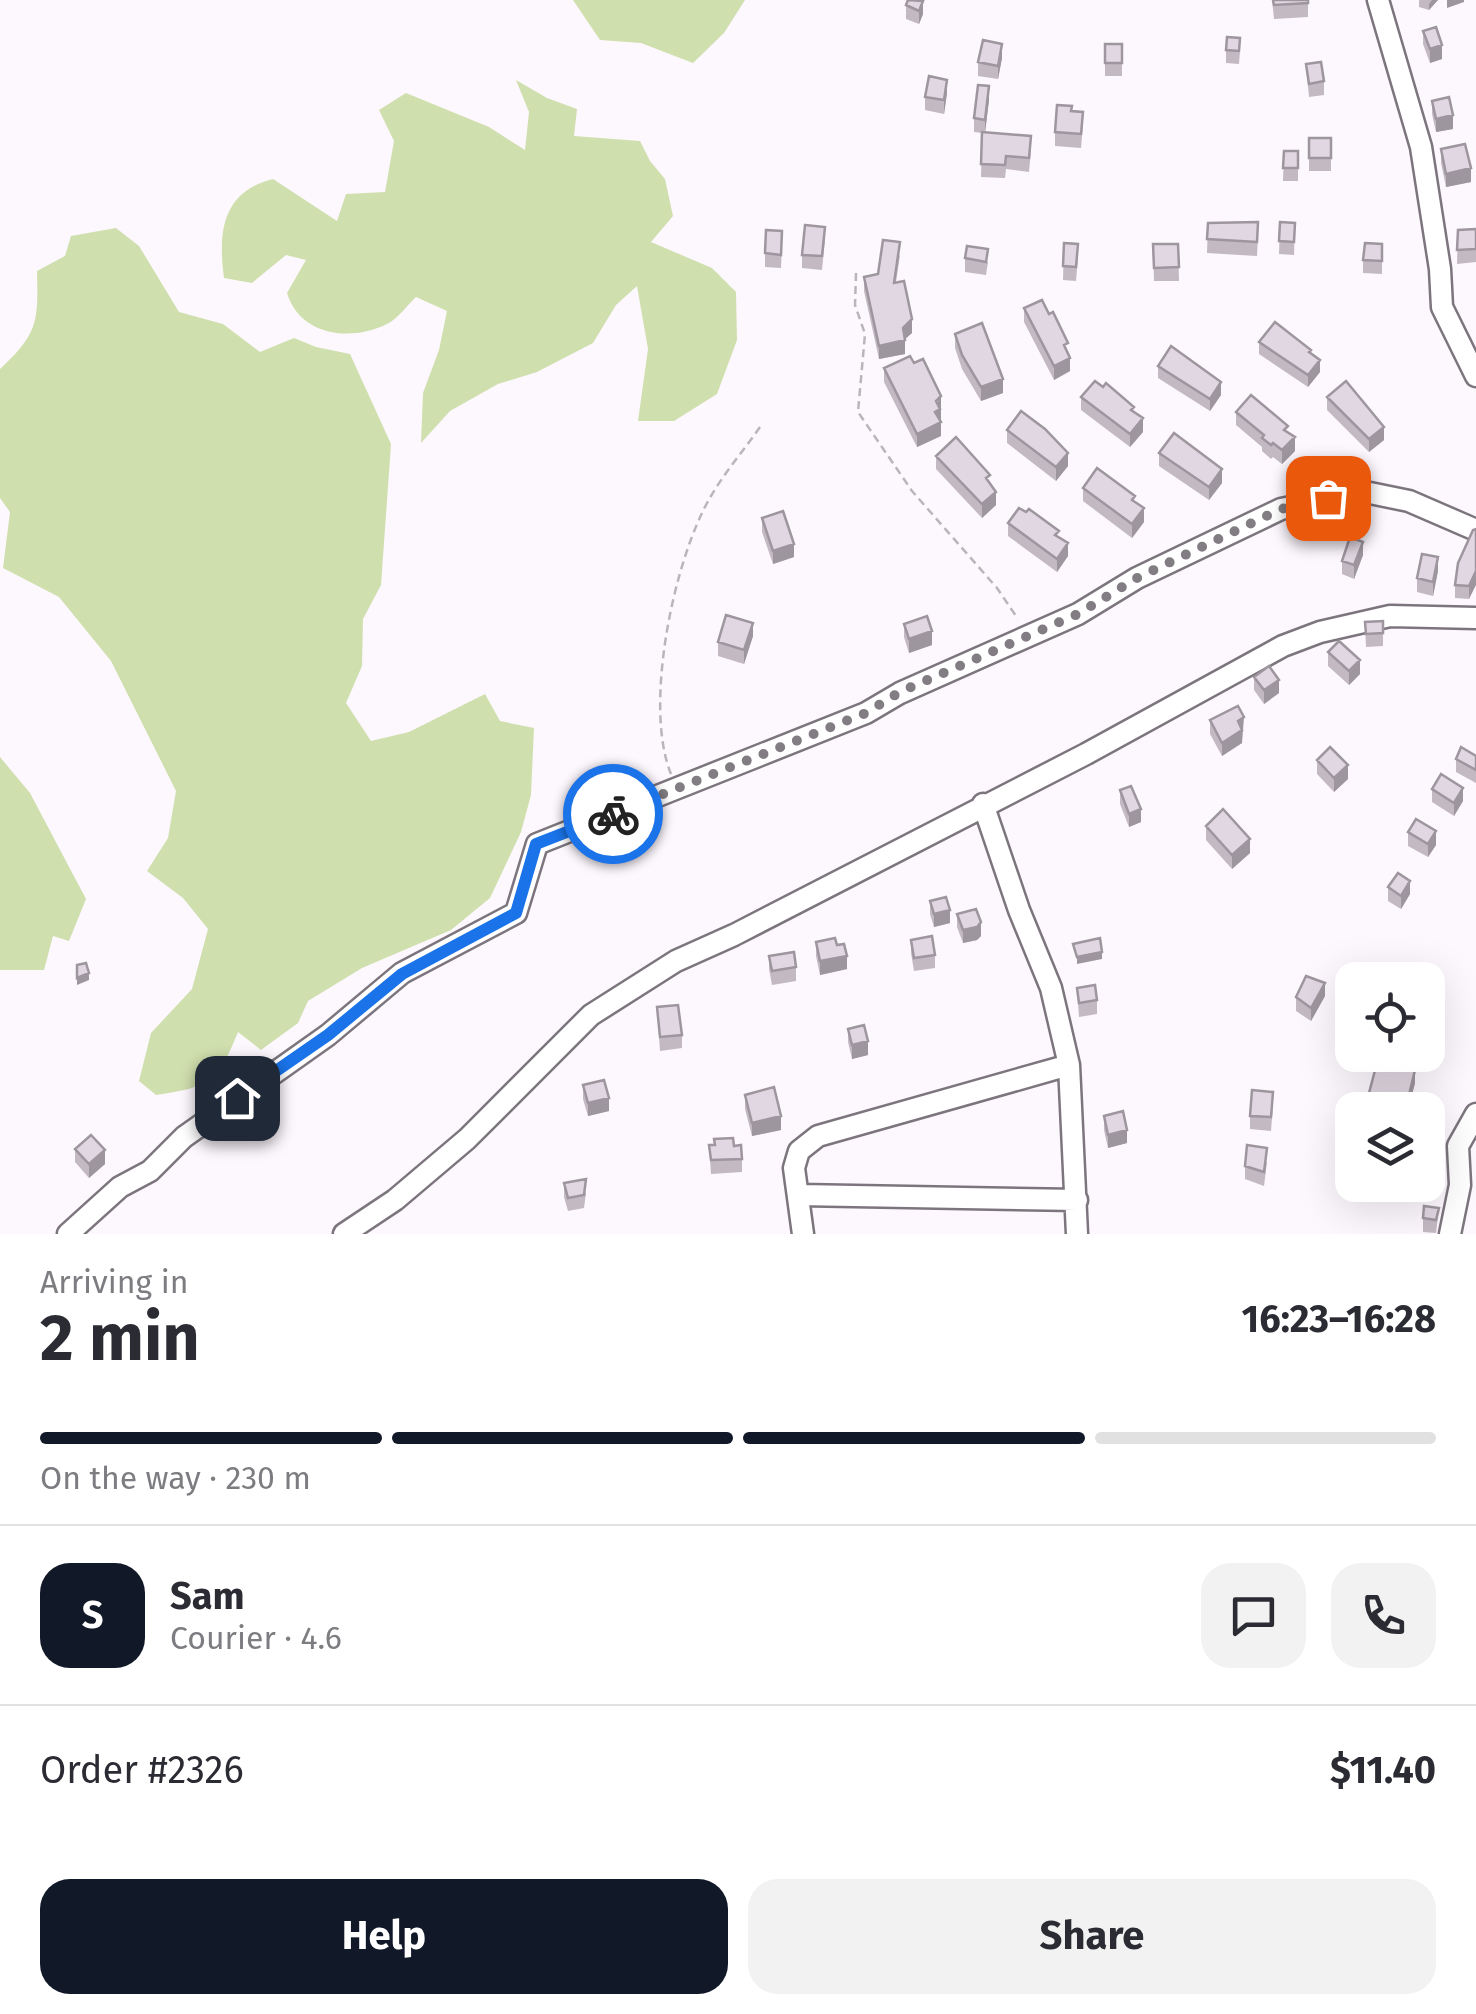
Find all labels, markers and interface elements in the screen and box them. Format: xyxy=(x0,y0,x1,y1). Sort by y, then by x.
pin xyxy=(1286,456,1371,541)
icon: bag xyxy=(1301,471,1356,526)
courier xyxy=(563,764,663,864)
icon: bike xyxy=(586,787,641,842)
map controls xyxy=(1335,962,1445,1202)
button: locate xyxy=(1335,962,1445,1072)
pin xyxy=(195,1056,280,1141)
icon: home xyxy=(210,1071,265,1126)
button: layers xyxy=(1335,1092,1445,1202)
text: Arriving in xyxy=(40,1263,188,1301)
text: 16:23–16:28 xyxy=(1242,1296,1436,1342)
text: 2 min xyxy=(40,1299,200,1377)
text: On the way · 230 m xyxy=(40,1459,311,1497)
button: chat xyxy=(1201,1563,1306,1668)
button: phone xyxy=(1331,1563,1436,1668)
text: Sam xyxy=(170,1573,245,1619)
text: S xyxy=(82,1592,103,1638)
text: Courier · 4.6 xyxy=(170,1619,342,1657)
text: Order #2326 xyxy=(40,1747,244,1793)
text: $11.40 xyxy=(1330,1747,1436,1793)
button: Help xyxy=(40,1879,728,1994)
button: Share xyxy=(748,1879,1436,1994)

